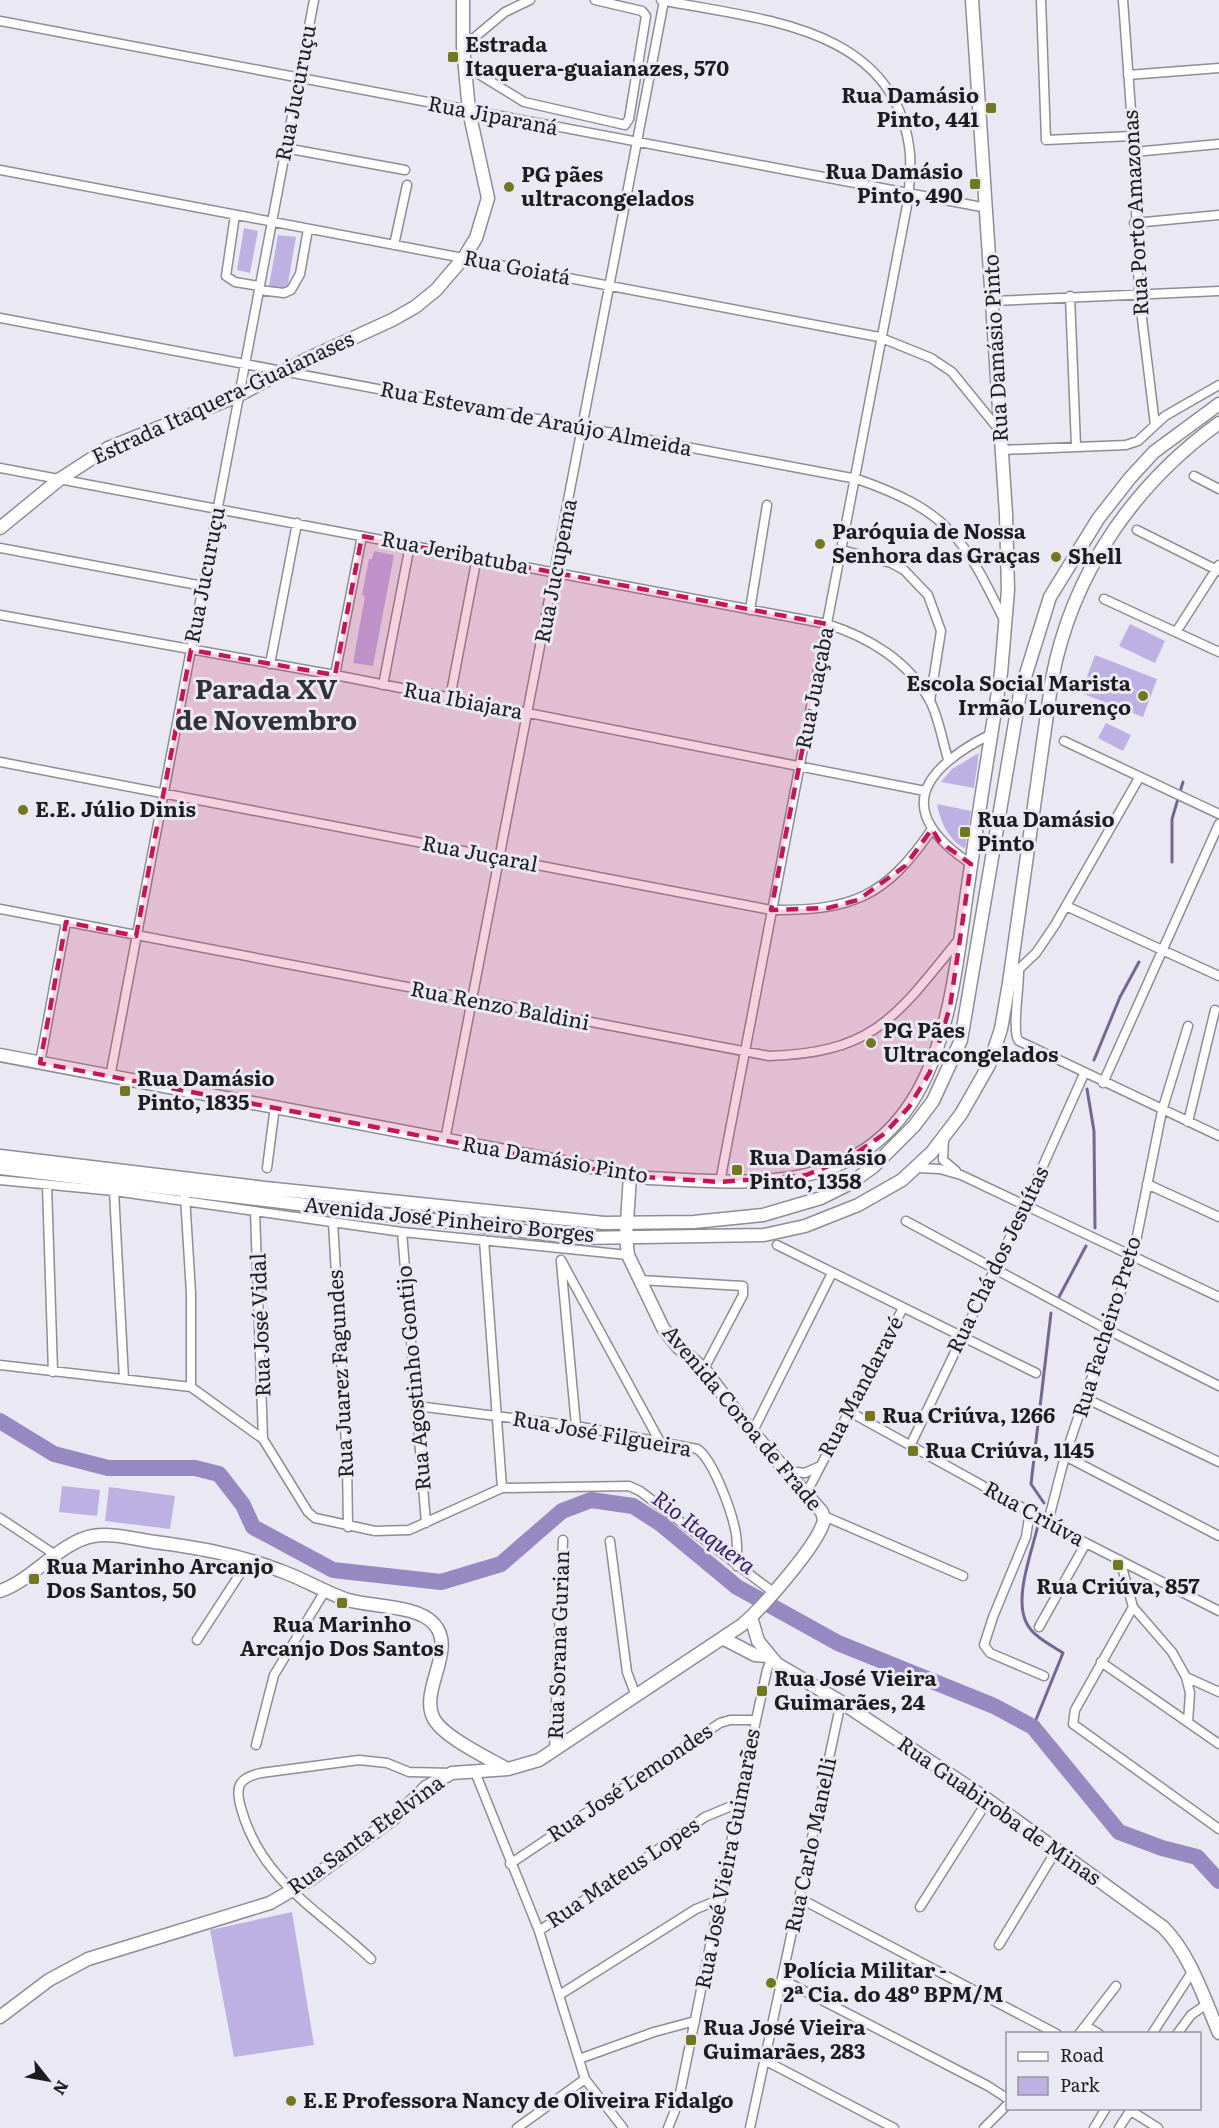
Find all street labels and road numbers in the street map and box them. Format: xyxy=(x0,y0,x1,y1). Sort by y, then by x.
street label: Rua Jucuruçu xyxy=(265,22,322,163)
street label: Rua Jiparaná xyxy=(426,86,562,141)
street label: Rua Porto Amazonas xyxy=(1113,109,1154,317)
street label: Rua Goiatá xyxy=(461,240,574,291)
street label: Rua Damásio Pinto xyxy=(973,253,1014,443)
street label: Estrada Itaquera-Guaianases xyxy=(86,321,358,470)
street label: Rua Estevam de Araújo Almeida xyxy=(378,371,696,462)
street label: Rua Jucupema xyxy=(524,495,583,645)
street label: Rua Jucuruçu xyxy=(174,504,231,645)
street label: Rua Jeribatuba xyxy=(379,521,533,580)
street label: Rua Juaçaba xyxy=(786,623,840,751)
street label: Rua Ibiajara xyxy=(401,672,526,725)
street label: Rua Juçaral xyxy=(420,825,541,878)
street label: Rua Renzo Baldini xyxy=(408,971,593,1036)
street label: Rua Damásio Pinto xyxy=(460,1126,651,1189)
street label: Rua Chá dos Jesuítas xyxy=(937,1160,1055,1358)
street label: Avenida José Pinheiro Borges xyxy=(303,1187,596,1248)
street label: Rua Facheiro Preto xyxy=(1062,1232,1147,1421)
street label: Rua José Vidal xyxy=(240,1253,277,1398)
street label: Rua Agostinho Gontijo xyxy=(386,1264,437,1492)
street label: Rua Juarez Fagundes xyxy=(318,1269,359,1479)
street label: Rua Mandaravé xyxy=(809,1310,909,1462)
street label: Avenida Coroa de Frade xyxy=(657,1317,831,1516)
street label: Rua José Filgueira xyxy=(510,1401,695,1463)
street label: Rua Criúva xyxy=(979,1471,1092,1553)
street label: Rua Sorana Gurian xyxy=(538,1550,575,1740)
street label: Rua José Lemondes xyxy=(540,1714,717,1848)
street label: Rua José Vieira Guimarães xyxy=(685,1726,766,1991)
street label: Rua Guabiroba de Minas xyxy=(892,1727,1109,1891)
street label: Rua Carlo Manelli xyxy=(775,1754,842,1935)
street label: Rua Santa Etelvina xyxy=(280,1765,450,1900)
street label: Rua Mateus Lopes xyxy=(539,1808,705,1934)

